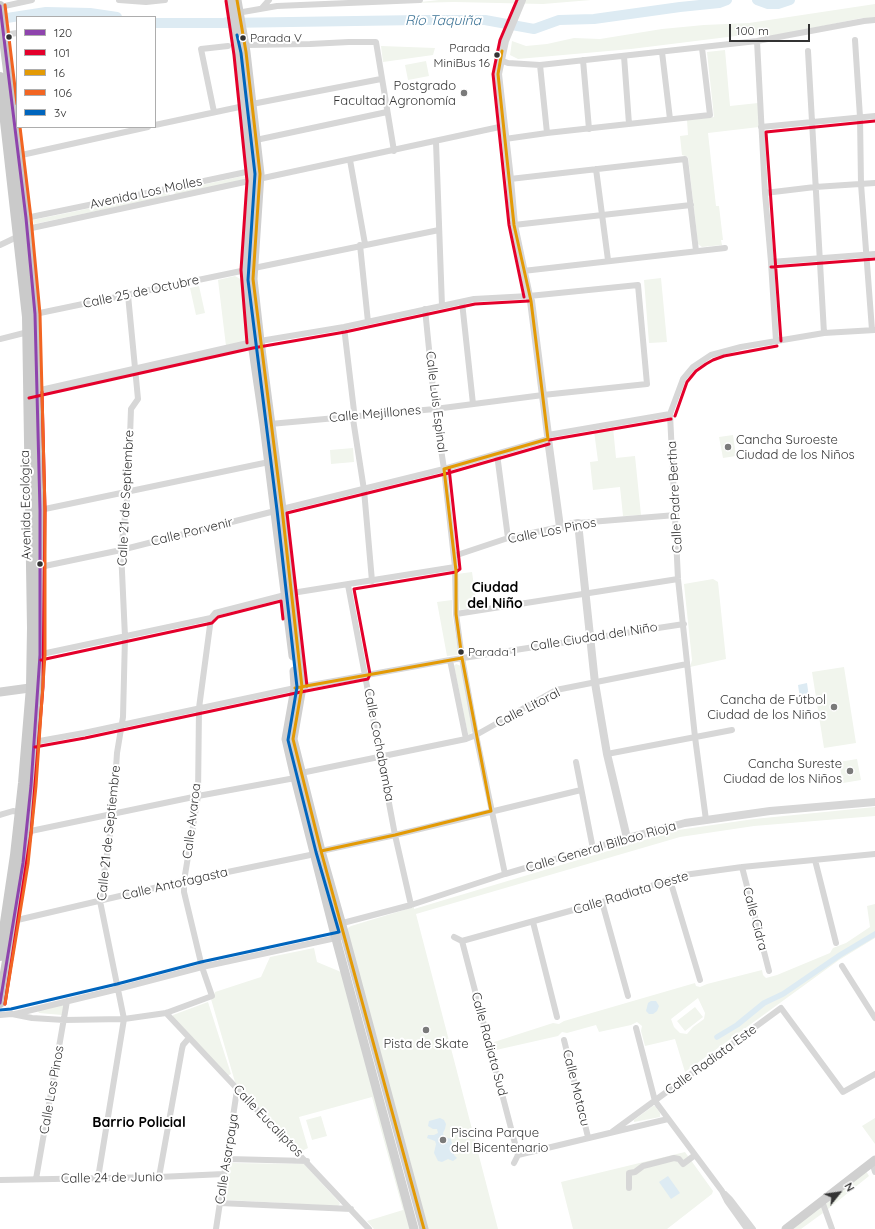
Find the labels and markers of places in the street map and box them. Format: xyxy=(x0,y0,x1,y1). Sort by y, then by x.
place label: Parada V xyxy=(250,31,302,45)
unlabelled marker xyxy=(4,32,14,42)
marker: Parada V xyxy=(238,33,248,43)
place label: Parada MiniBus 16 xyxy=(434,41,490,69)
marker: Parada MiniBus 16 xyxy=(492,50,502,60)
place label: Postgrado Facultad Agronomía xyxy=(333,78,456,109)
marker: Postgrado Facultad Agronomía xyxy=(459,88,469,98)
place label: Cancha Suroeste Ciudad de los Niños xyxy=(736,432,855,463)
marker: Cancha Suroeste Ciudad de los Niños xyxy=(723,442,733,452)
unlabelled marker xyxy=(35,559,45,569)
place label: Parada 1 xyxy=(468,645,516,659)
marker: Parada 1 xyxy=(456,647,466,657)
place label: Cancha de Fútbol Ciudad de los Niños xyxy=(707,692,826,723)
marker: Cancha de Fútbol Ciudad de los Niños xyxy=(829,702,839,712)
place label: Cancha Sureste Ciudad de los Niños xyxy=(723,756,842,787)
marker: Cancha Sureste Ciudad de los Niños xyxy=(845,766,855,776)
marker: Pista de Skate xyxy=(421,1025,431,1035)
place label: Pista de Skate xyxy=(383,1036,469,1052)
place label: Piscina Parque del Bicentenario xyxy=(451,1125,548,1156)
marker: Piscina Parque del Bicentenario xyxy=(438,1135,448,1145)

